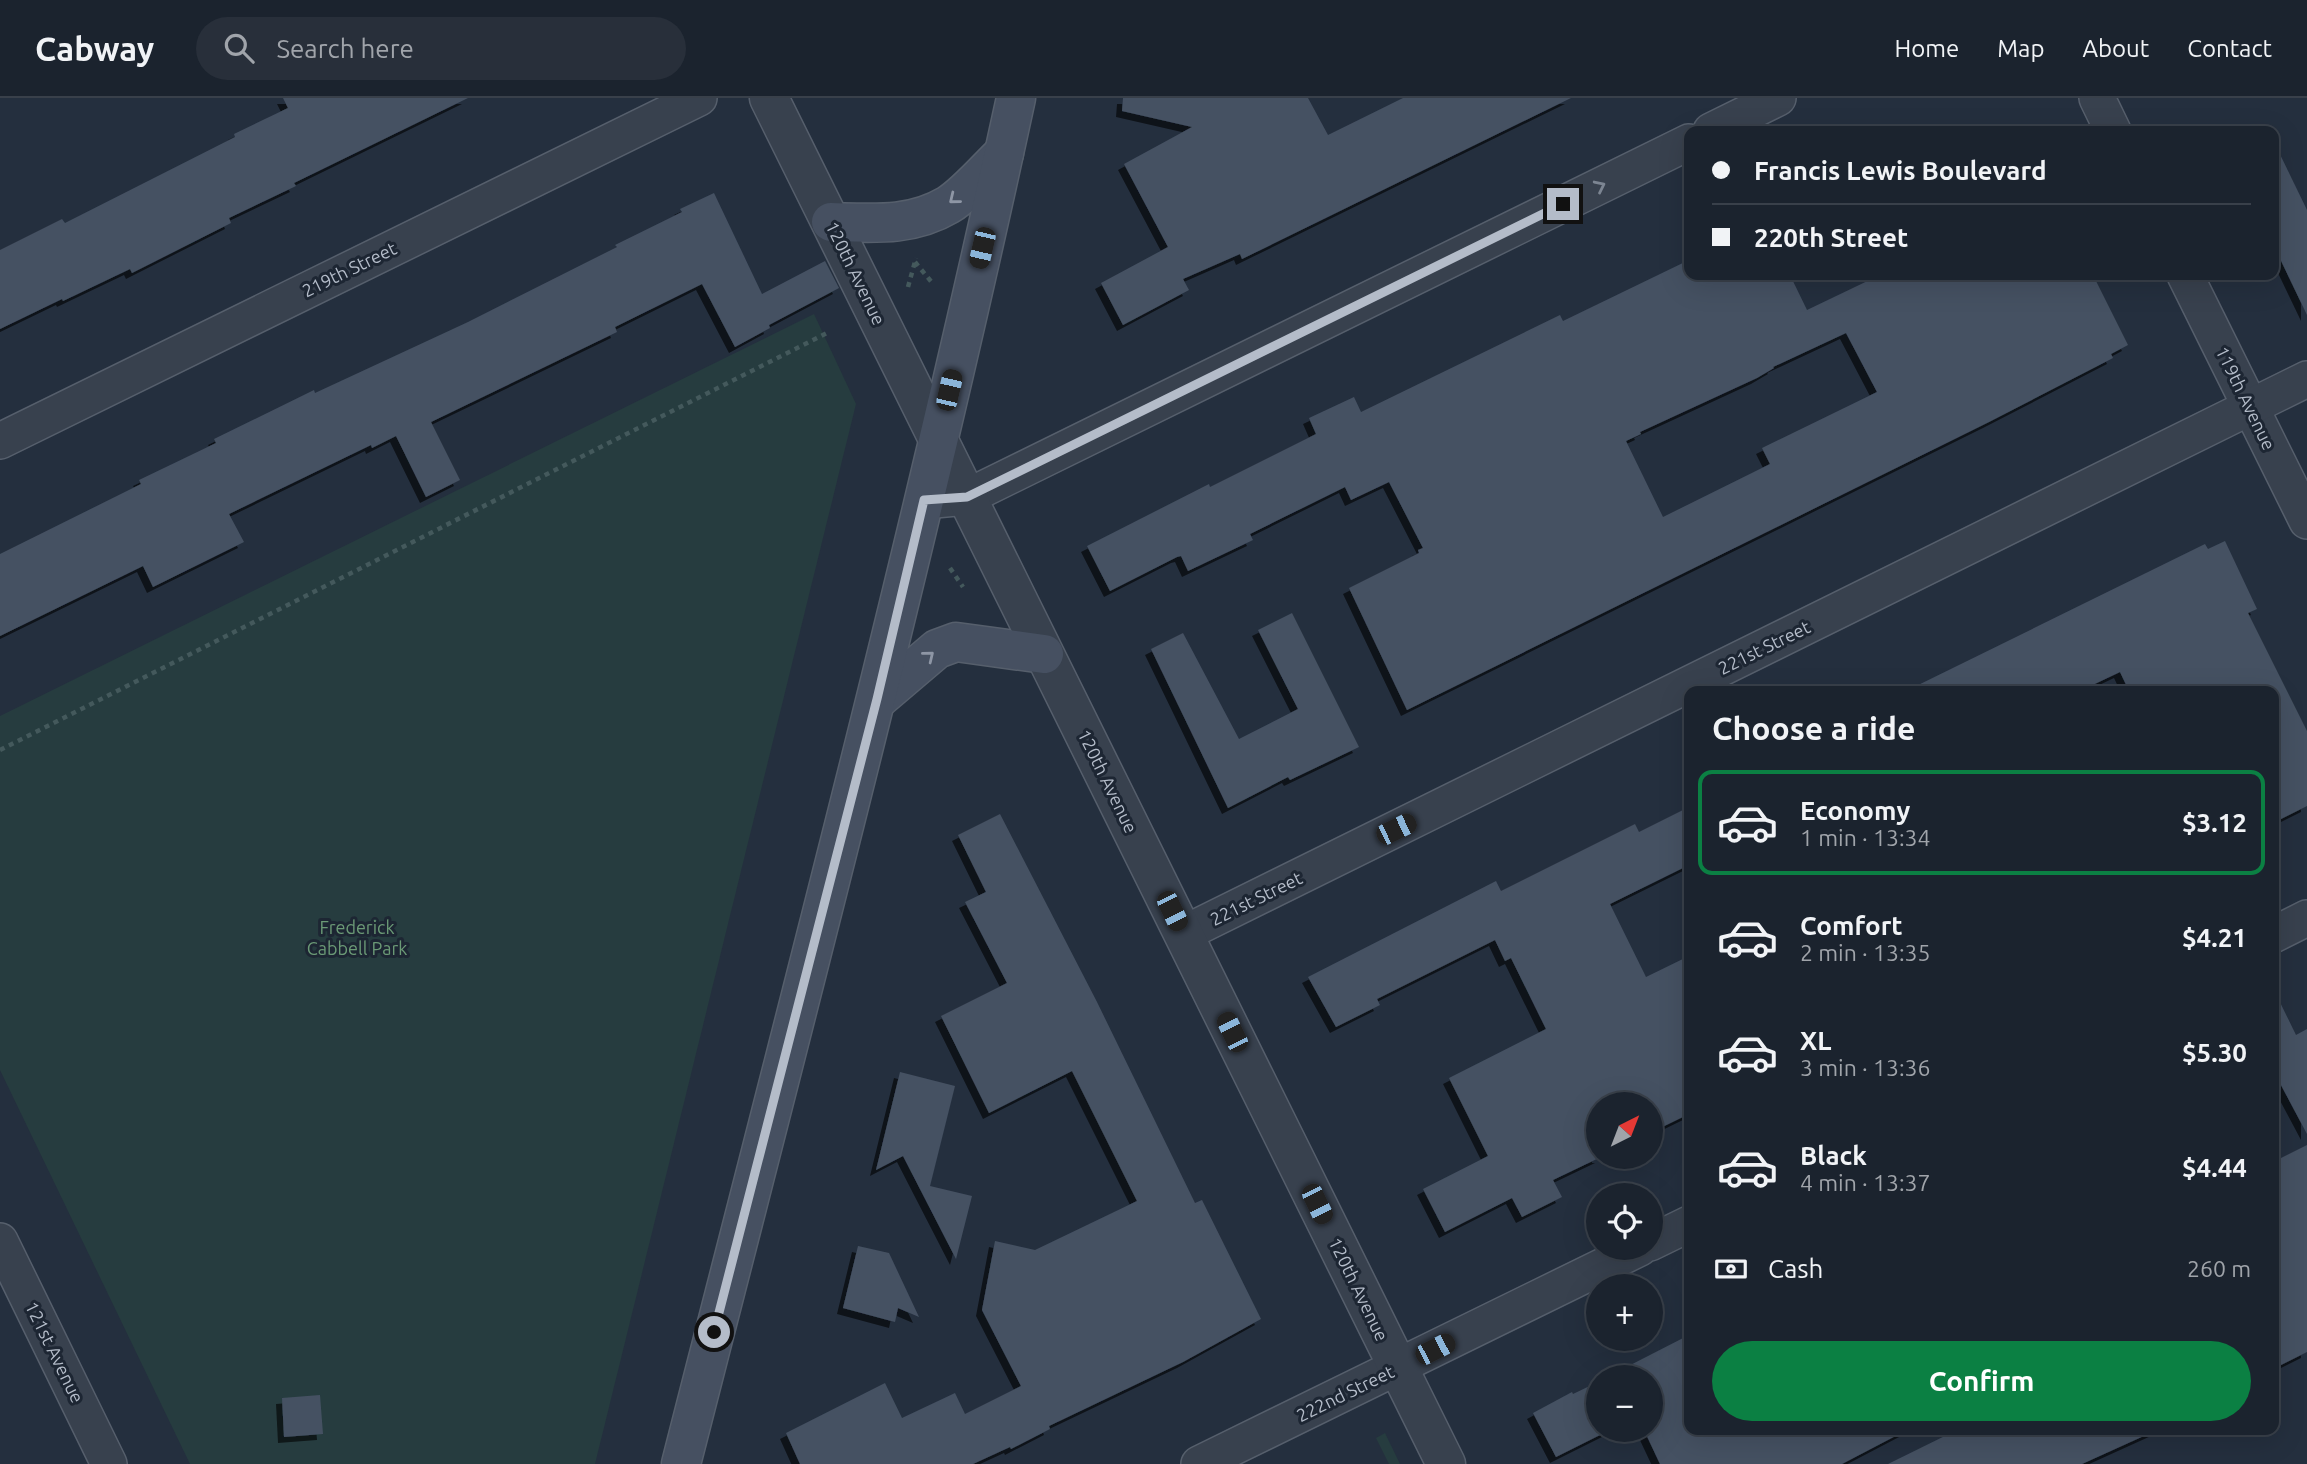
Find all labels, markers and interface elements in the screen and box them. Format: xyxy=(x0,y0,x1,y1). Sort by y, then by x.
search box xyxy=(196,17,686,80)
icon: search xyxy=(220,29,258,67)
text: Cabway xyxy=(35,30,154,67)
text: Search here xyxy=(276,34,414,63)
text: Home xyxy=(1894,35,1959,62)
text: Map xyxy=(1997,35,2044,62)
text: About xyxy=(2082,35,2149,62)
text: Contact xyxy=(2187,35,2272,62)
text: Francis Lewis Boulevard xyxy=(1754,156,2046,185)
one-way arrow xyxy=(1593,180,1605,194)
route end xyxy=(1547,188,1579,220)
one-way arrow xyxy=(949,191,961,204)
street label: 120th Avenue xyxy=(822,218,890,328)
text: 220th Street xyxy=(1754,223,1908,252)
car xyxy=(968,225,997,271)
street label: 219th Street xyxy=(299,238,399,300)
street label: 119th Avenue xyxy=(2212,343,2280,453)
car xyxy=(935,367,964,413)
street label: 221st Street xyxy=(1715,616,1813,678)
one-way arrow xyxy=(922,651,934,664)
text: Choose a ride xyxy=(1712,710,1915,746)
street label: 120th Avenue xyxy=(1074,726,1142,836)
icon: car xyxy=(1716,791,1779,854)
text: Economy xyxy=(1800,796,1910,825)
text: $3.12 xyxy=(2182,808,2247,837)
car xyxy=(1373,810,1420,848)
text: 1 min · 13:34 xyxy=(1800,825,1931,850)
street label: 221st Street xyxy=(1207,867,1305,929)
car xyxy=(1154,888,1191,934)
icon: car xyxy=(1716,906,1779,969)
text: Comfort xyxy=(1800,911,1903,940)
park label: Frederick Cabbell Park xyxy=(307,917,407,958)
text: $4.21 xyxy=(2182,923,2247,952)
text: 2 min · 13:35 xyxy=(1800,940,1931,965)
car xyxy=(1214,1009,1251,1055)
icon: car xyxy=(1716,1021,1779,1084)
text: XL xyxy=(1800,1026,1831,1055)
text: $5.30 xyxy=(2182,1038,2247,1067)
text: 3 min · 13:36 xyxy=(1800,1055,1931,1080)
north arrow xyxy=(1586,1092,1662,1169)
map controls xyxy=(1586,1092,1663,1442)
icon: car xyxy=(1716,1136,1779,1199)
text: Black xyxy=(1800,1141,1867,1170)
text: $4.44 xyxy=(2182,1153,2247,1182)
text: 4 min · 13:37 xyxy=(1800,1170,1931,1195)
car xyxy=(1299,1181,1336,1227)
button: locate xyxy=(1586,1183,1663,1260)
street label: 120th Avenue xyxy=(1325,1234,1393,1344)
icon: cash xyxy=(1712,1250,1750,1288)
text: Cash xyxy=(1768,1254,1823,1283)
text: 260 m xyxy=(2187,1256,2251,1281)
button: + xyxy=(1586,1274,1663,1351)
street label: 121st Avenue xyxy=(22,1298,88,1406)
route start xyxy=(698,1316,730,1348)
car xyxy=(1412,1330,1459,1368)
button: Confirm xyxy=(1712,1341,2251,1421)
street label: 222nd Street xyxy=(1293,1361,1397,1425)
button: − xyxy=(1586,1365,1663,1442)

